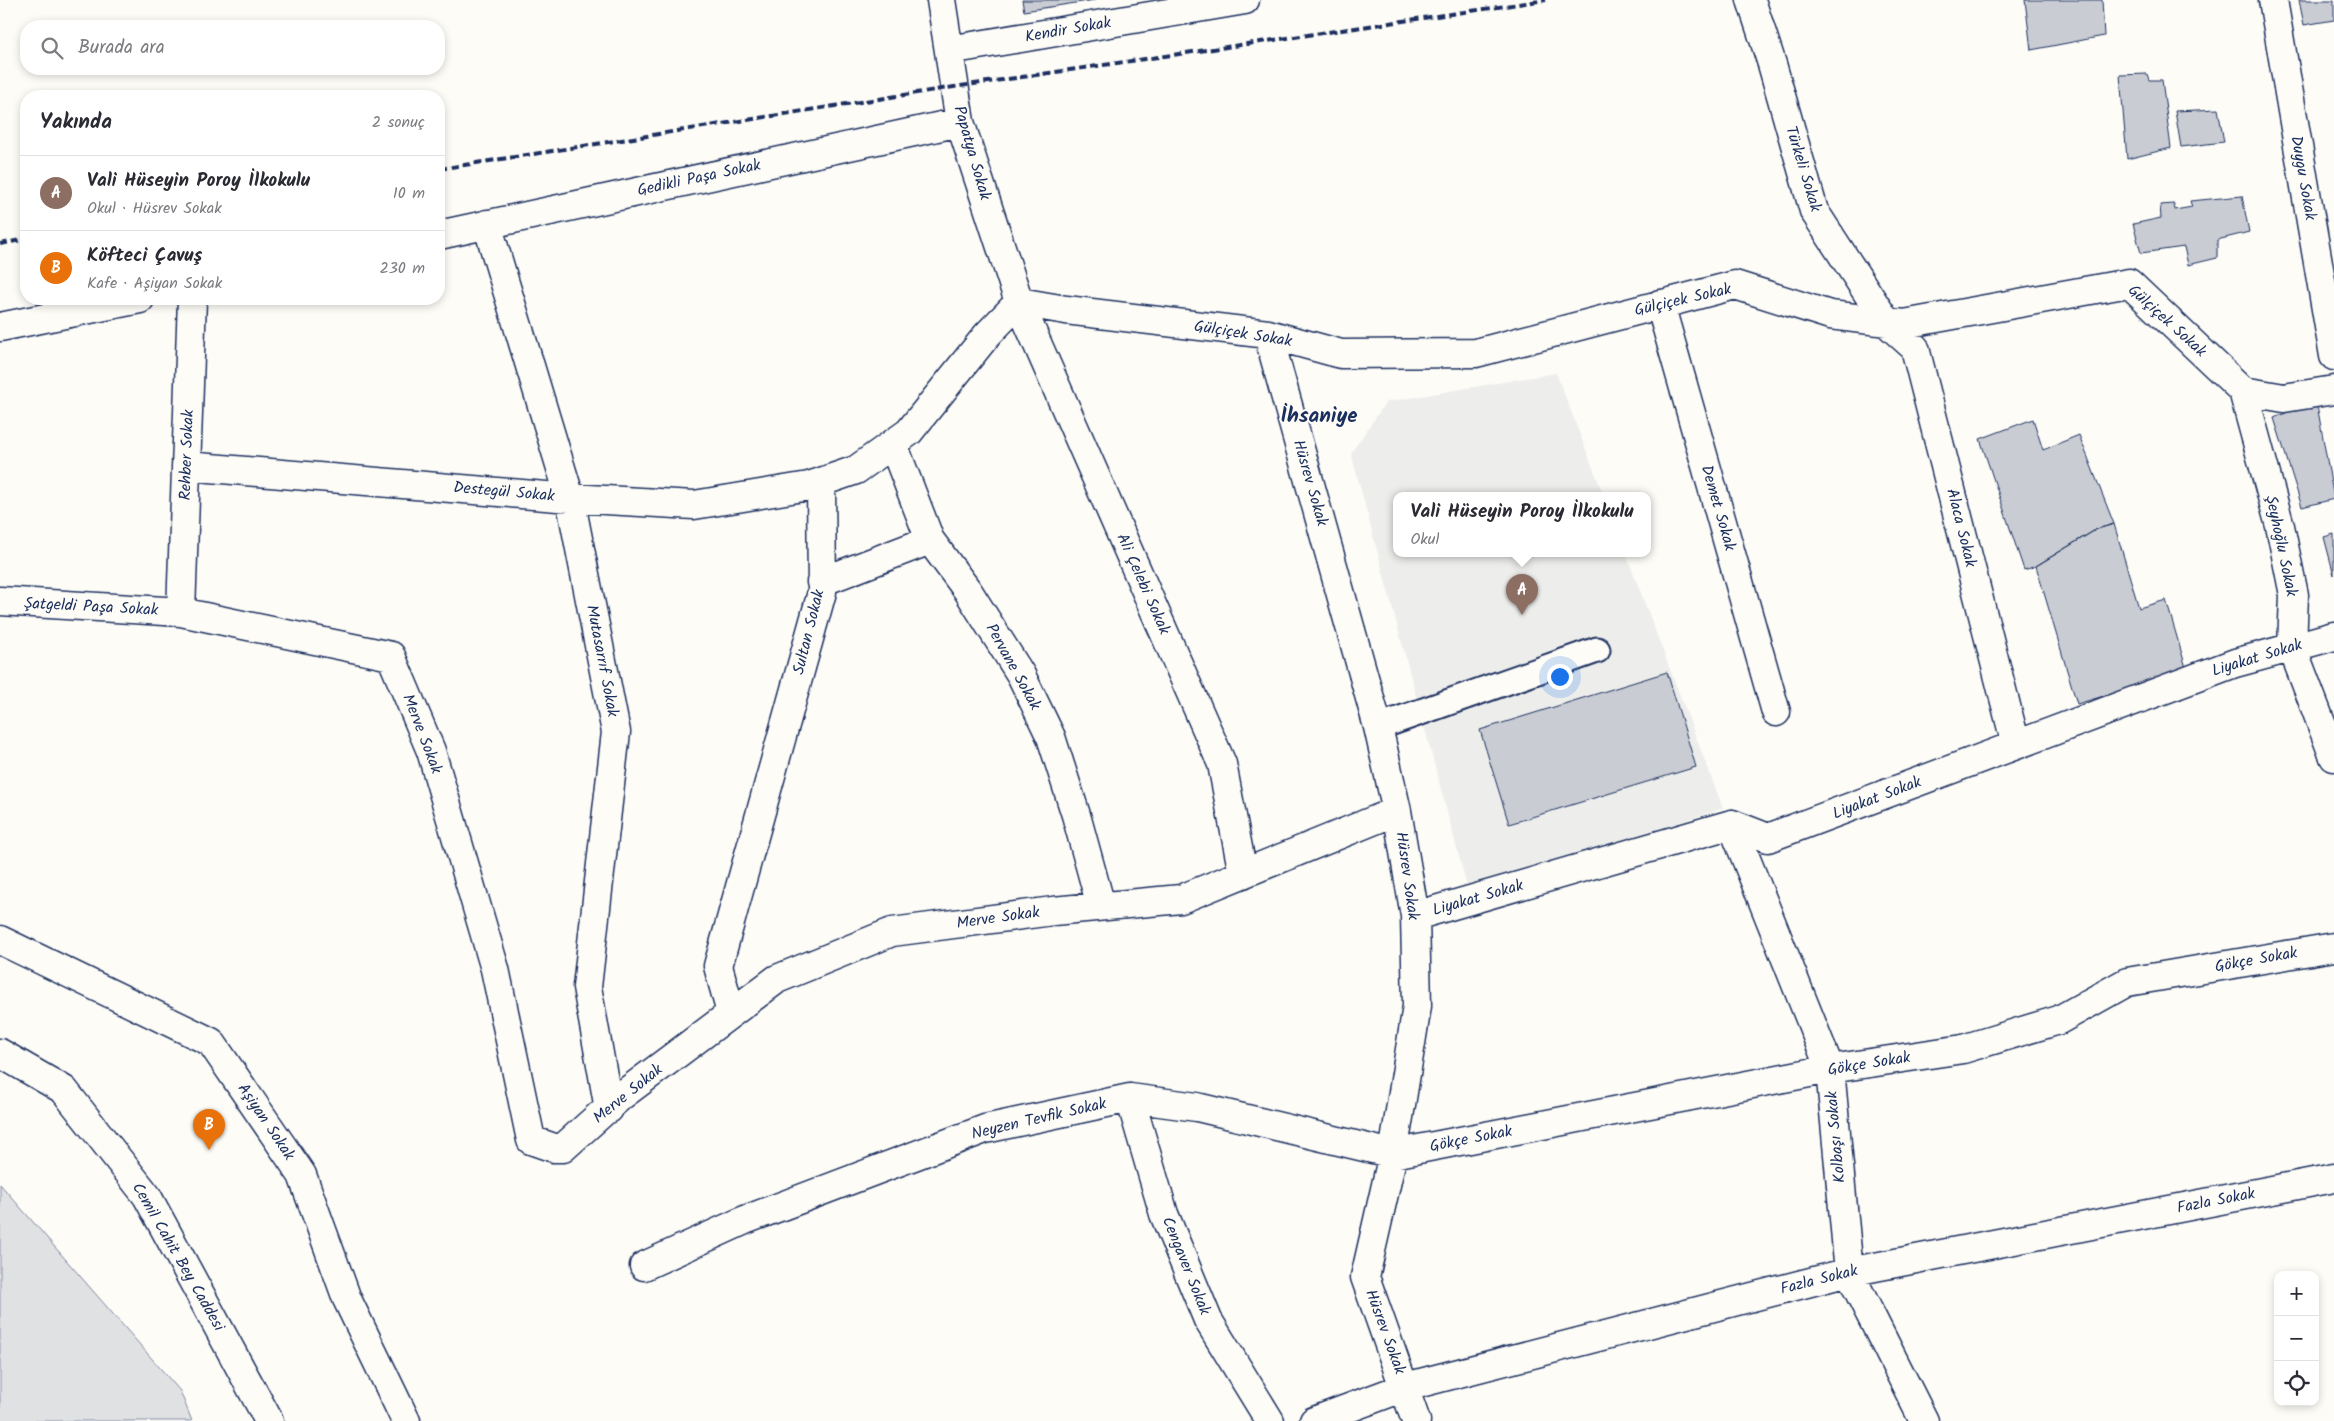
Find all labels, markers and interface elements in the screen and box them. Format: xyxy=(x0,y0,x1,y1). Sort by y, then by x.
street label: Kendir Sokak xyxy=(1023,10,1113,50)
search box xyxy=(20,20,445,75)
text: Burada ara xyxy=(78,33,165,63)
icon: search xyxy=(38,34,66,62)
street label: Papatya Sokak xyxy=(947,103,998,204)
text: Yakında xyxy=(40,106,112,139)
text: 2 sonuç xyxy=(372,110,425,135)
street label: Türkeli Sokak xyxy=(1778,123,1828,216)
street label: Duygu Sokak xyxy=(2283,134,2323,223)
street label: Gedikli Paşa Sokak xyxy=(635,153,764,203)
text: Vali Hüseyin Poroy İlkokulu xyxy=(87,166,310,196)
text: A xyxy=(51,181,61,206)
text: 10 m xyxy=(393,181,425,206)
text: Okul · Hüsrev Sokak xyxy=(87,196,222,221)
text: Köfteci Çavuş xyxy=(87,241,202,271)
text: B xyxy=(51,256,61,281)
text: 230 m xyxy=(379,256,425,281)
text: Kafe · Aşiyan Sokak xyxy=(87,271,222,296)
street label: Gülçiçek Sokak xyxy=(1632,277,1734,323)
street label: Gülçiçek Sokak xyxy=(2122,279,2212,364)
street label: Gülçiçek Sokak xyxy=(1192,314,1294,354)
district label: İhsaniye xyxy=(1280,400,1358,433)
street label: Rehber Sokak xyxy=(173,409,201,501)
street label: Hüsrev Sokak xyxy=(1286,437,1334,530)
street label: Demet Sokak xyxy=(1694,462,1742,554)
street label: Destegül Sokak xyxy=(452,475,556,509)
street label: Alaca Sokak xyxy=(1939,486,1983,571)
popup xyxy=(1393,492,1651,557)
street label: Şeyhoğlu Sokak xyxy=(2258,493,2304,599)
text: Vali Hüseyin Poroy İlkokulu xyxy=(1410,497,1634,527)
text: Okul xyxy=(1410,527,1439,552)
street label: Ali Çelebi Sokak xyxy=(1109,529,1177,639)
pin: A xyxy=(1506,574,1538,615)
street label: Sultan Sokak xyxy=(786,586,832,677)
street label: Şatgeldi Paşa Sokak xyxy=(23,591,159,623)
street label: Mutasarrıf Sokak xyxy=(579,603,625,720)
street label: Pervane Sokak xyxy=(979,619,1047,715)
street label: Liyakat Sokak xyxy=(2209,632,2306,684)
your location xyxy=(1547,664,1573,690)
street label: Merve Sokak xyxy=(395,690,449,778)
street label: Liyakat Sokak xyxy=(1829,769,1926,826)
street label: Hüsrev Sokak xyxy=(1388,830,1426,922)
street label: Liyakat Sokak xyxy=(1430,873,1527,923)
street label: Merve Sokak xyxy=(955,900,1042,936)
street label: Gökçe Sokak xyxy=(2213,940,2300,980)
street label: Gökçe Sokak xyxy=(1826,1045,1913,1083)
street label: Merve Sokak xyxy=(588,1058,669,1130)
street label: Aşiyan Sokak xyxy=(231,1078,301,1166)
street label: Kolbaşı Sokak xyxy=(1819,1090,1852,1184)
street label: Neyzen Tevfik Sokak xyxy=(969,1091,1109,1147)
pin: B xyxy=(193,1109,225,1150)
street label: Gökçe Sokak xyxy=(1428,1119,1515,1159)
street label: Cemil Cahit Bey Caddesi xyxy=(125,1178,231,1337)
street label: Fazla Sokak xyxy=(2175,1181,2258,1221)
street label: Cengaver Sokak xyxy=(1155,1213,1217,1320)
street label: Fazla Sokak xyxy=(1778,1258,1861,1302)
map controls xyxy=(2274,1271,2319,1406)
button: + xyxy=(2274,1271,2319,1316)
street label: Hüsrev Sokak xyxy=(1358,1286,1412,1379)
button: − xyxy=(2274,1316,2319,1361)
button: locate xyxy=(2274,1361,2319,1406)

